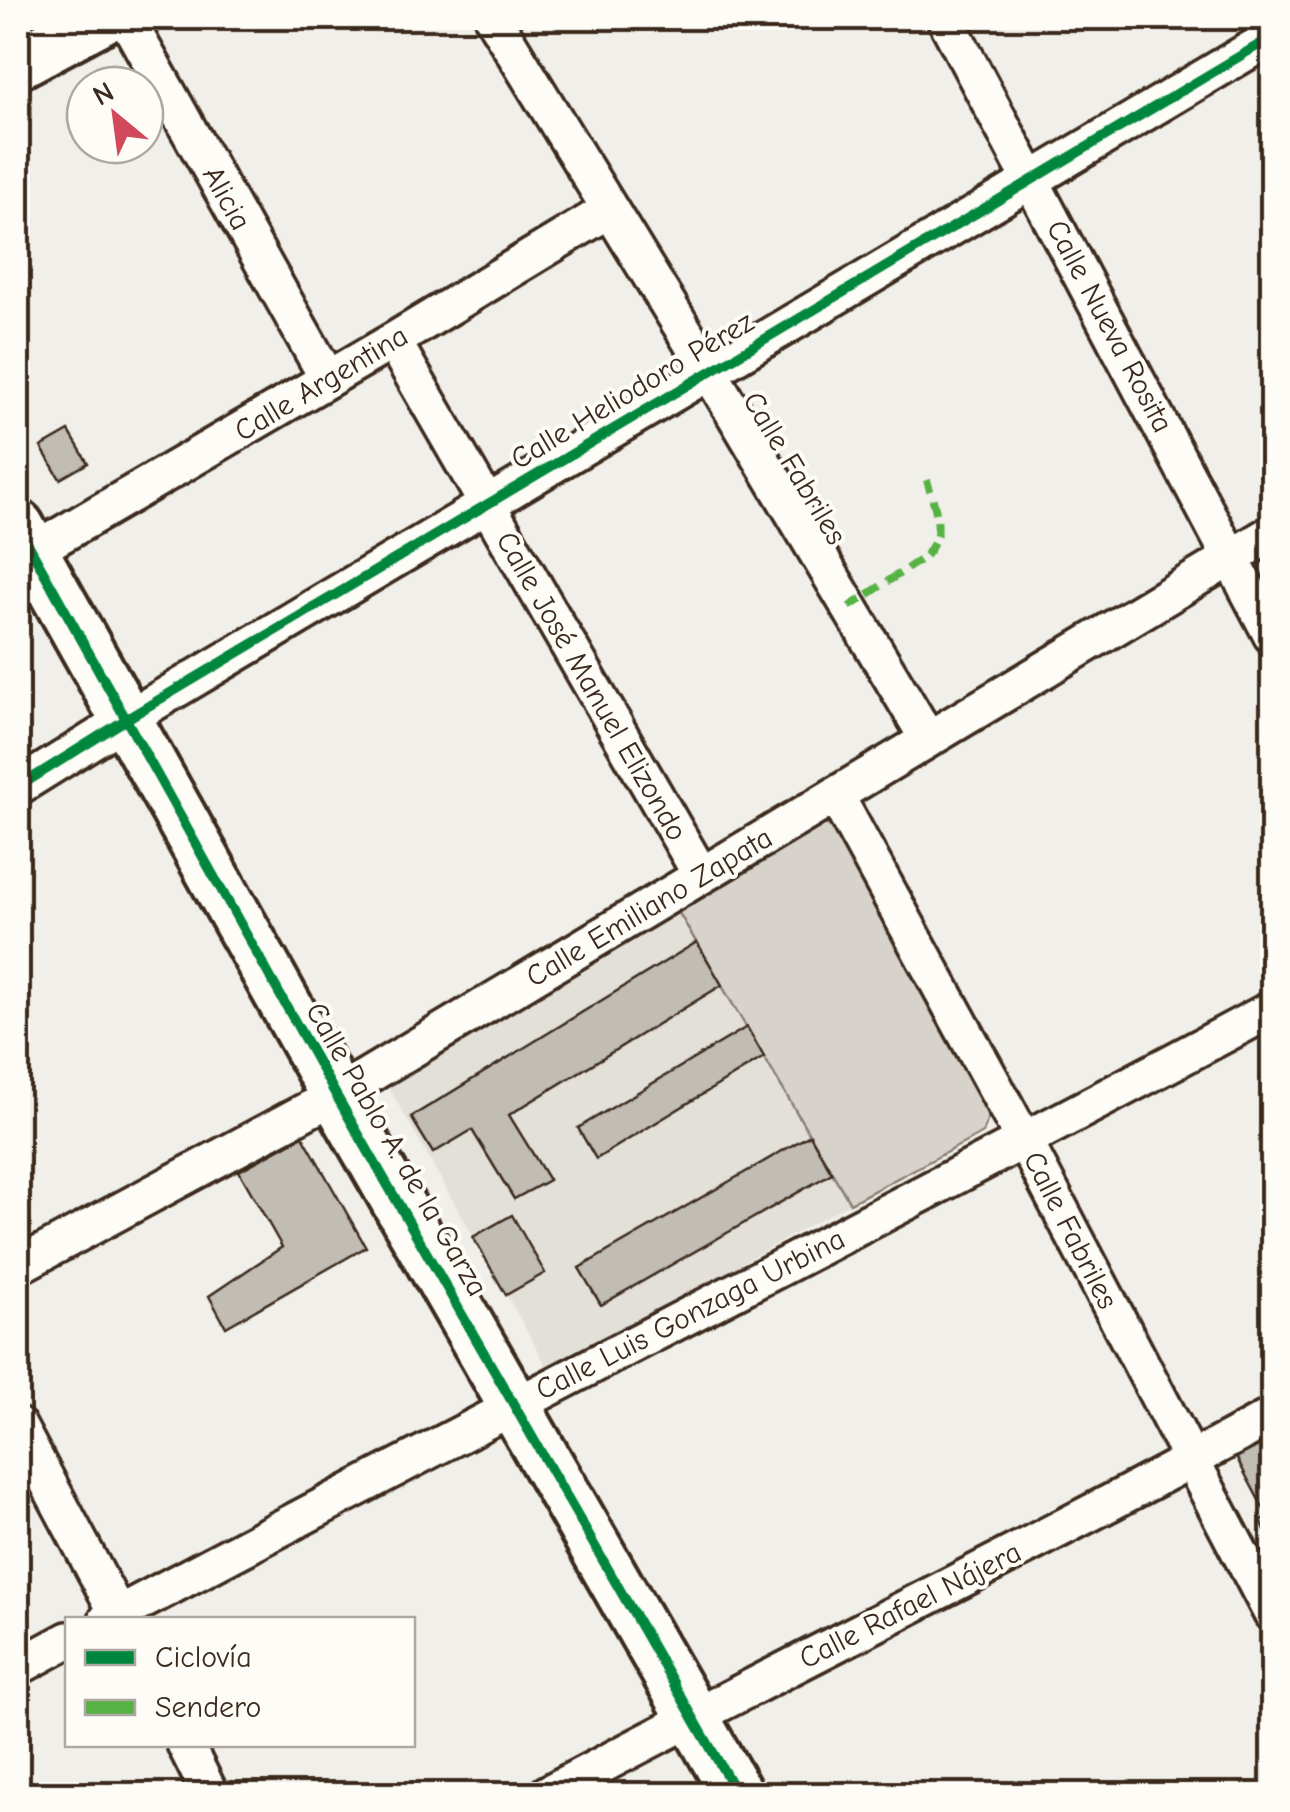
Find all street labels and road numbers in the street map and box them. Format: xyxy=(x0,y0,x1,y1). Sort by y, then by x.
street label: Alicia xyxy=(195,160,258,236)
street label: Calle Nueva Rosita xyxy=(1039,214,1180,438)
street label: Calle Heliodoro Pérez xyxy=(504,304,760,477)
street label: Calle Argentina xyxy=(228,318,414,449)
street label: Calle Fabriles xyxy=(735,386,854,551)
street label: Calle José Manuel Elizondo xyxy=(489,525,694,847)
street label: Calle Emiliano Zapata xyxy=(520,820,779,995)
street label: Calle Pablo A. de la Garza xyxy=(298,996,495,1302)
street label: Calle Fabriles xyxy=(1016,1146,1125,1315)
street label: Calle Luis Gonzaga Urbina xyxy=(530,1221,851,1408)
street label: Calle Rafael Nájera xyxy=(794,1534,1027,1676)

